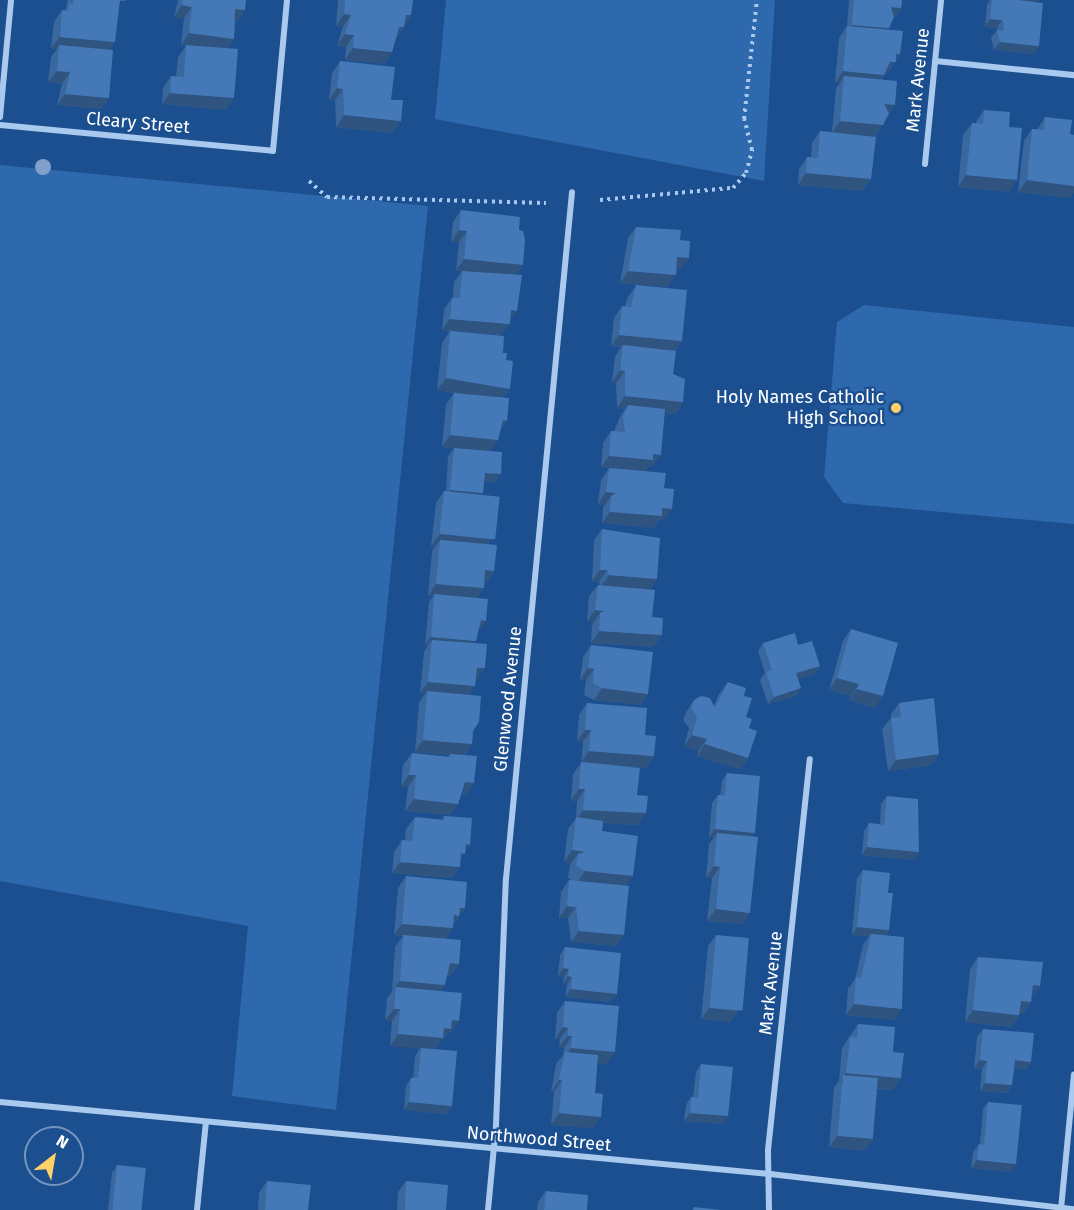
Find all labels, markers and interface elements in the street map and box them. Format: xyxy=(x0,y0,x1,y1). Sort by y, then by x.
street label: Mark Avenue xyxy=(902,27,934,133)
street label: Cleary Street xyxy=(85,108,191,138)
place label: Holy Names Catholic High School xyxy=(716,387,884,430)
marker: Holy Names Catholic High School xyxy=(889,401,903,415)
street label: Glenwood Avenue xyxy=(490,625,526,773)
street label: Mark Avenue xyxy=(755,930,787,1036)
street label: Northwood Street xyxy=(466,1122,612,1156)
north arrow xyxy=(24,1126,84,1186)
text: N xyxy=(53,1131,72,1153)

